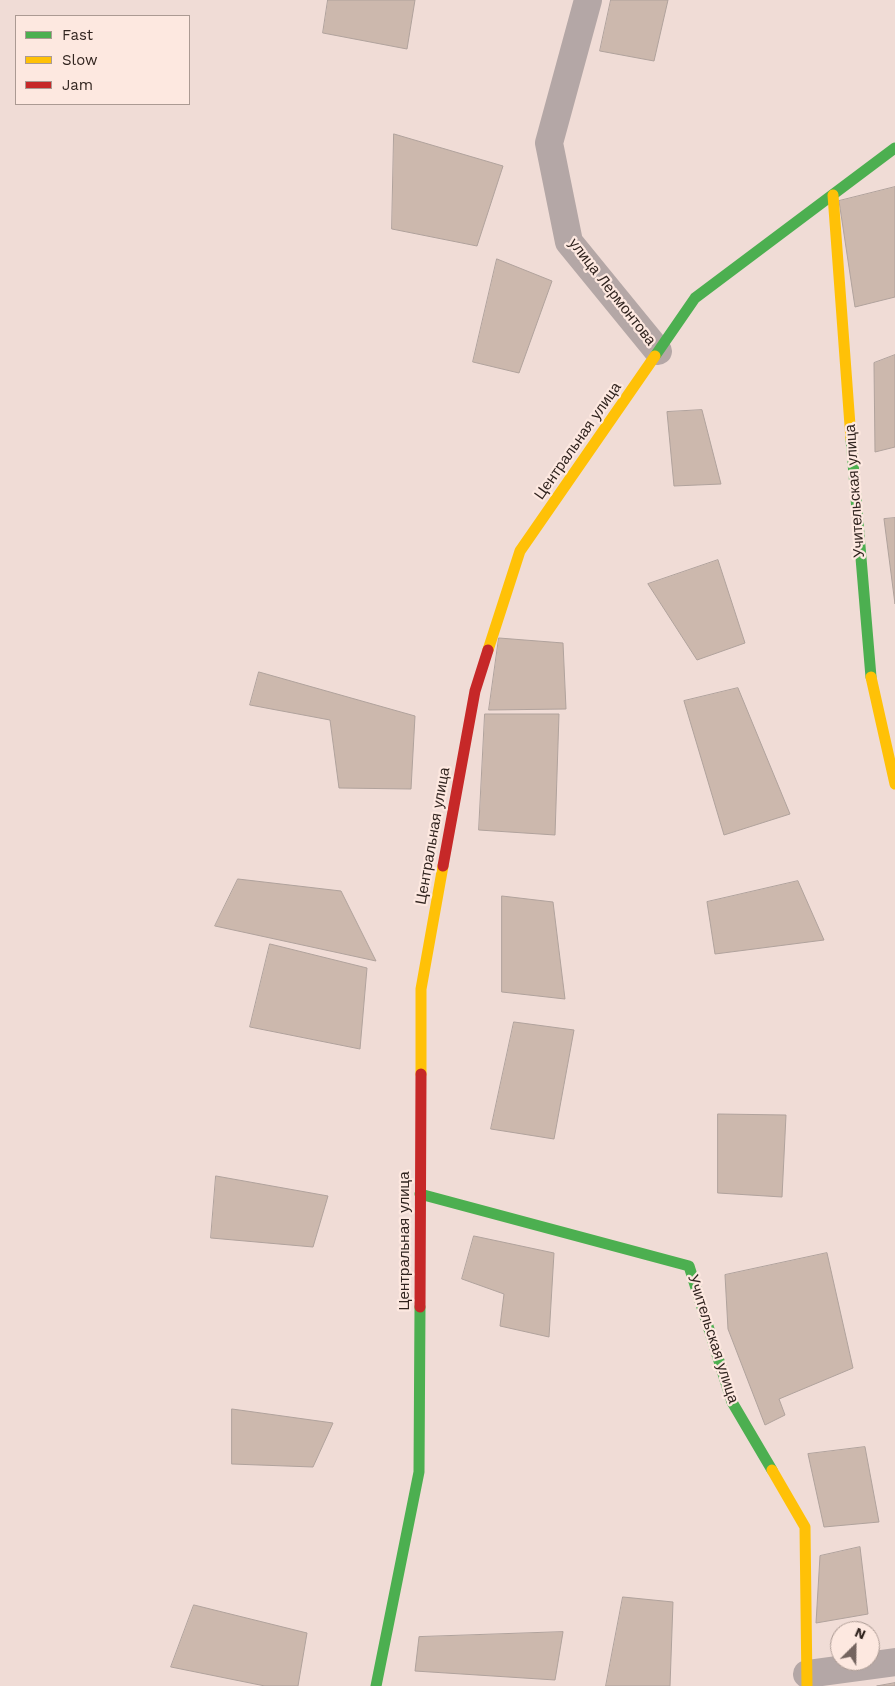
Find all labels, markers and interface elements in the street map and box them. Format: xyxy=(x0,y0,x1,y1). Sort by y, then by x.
legend xyxy=(15,15,190,105)
text: Fast xyxy=(62,26,93,44)
text: Slow xyxy=(62,51,98,69)
text: Jam xyxy=(62,76,93,94)
street label: улица Лермонтова xyxy=(565,235,659,349)
street label: Центральная улица xyxy=(531,379,625,503)
street label: Учительская улица xyxy=(841,424,869,558)
street label: Центральная улица xyxy=(412,766,454,906)
street label: Центральная улица xyxy=(396,1172,414,1310)
street label: Учительская улица xyxy=(684,1272,742,1406)
north arrow xyxy=(830,1621,880,1671)
text: N xyxy=(853,1624,868,1643)

